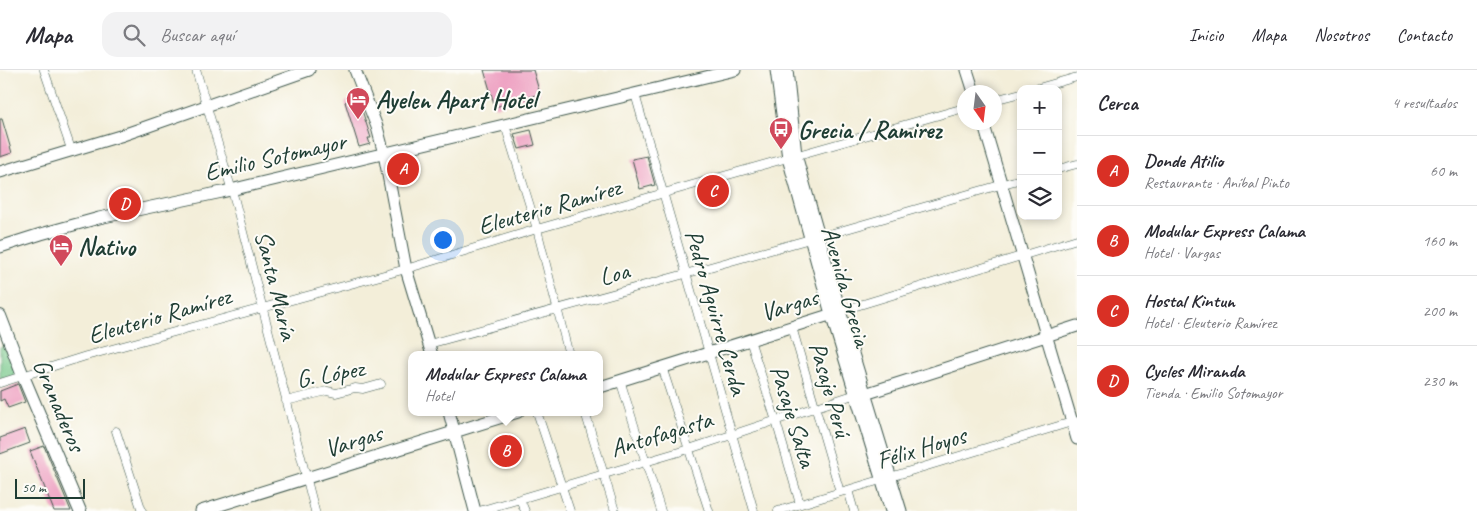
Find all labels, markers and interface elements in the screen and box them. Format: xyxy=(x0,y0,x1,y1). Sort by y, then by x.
search box xyxy=(102,12,452,57)
text: Mapa xyxy=(25,20,72,50)
icon: search xyxy=(120,21,148,49)
text: Buscar aquí xyxy=(160,23,235,47)
text: Inicio xyxy=(1189,24,1223,46)
text: Mapa xyxy=(1251,24,1286,46)
text: Nosotros xyxy=(1314,24,1369,46)
text: Contacto xyxy=(1397,24,1452,46)
place label: Ayelen Apart Hotel xyxy=(376,84,541,116)
north arrow xyxy=(957,85,1002,130)
map controls xyxy=(1017,85,1062,220)
button: + xyxy=(1017,85,1062,130)
hotel icon: Ayelen Apart Hotel xyxy=(345,86,371,120)
text: Cerca xyxy=(1097,90,1138,116)
text: 4 resultados xyxy=(1392,93,1457,113)
place label: Grecia / Ramirez xyxy=(798,114,943,146)
bus stop icon: Grecia / Ramirez xyxy=(768,116,794,150)
street label: Emilio Sotomayor xyxy=(201,125,351,189)
button: − xyxy=(1017,130,1062,175)
text: Donde Atilio xyxy=(1144,149,1223,173)
pin: A xyxy=(387,150,419,188)
text: A xyxy=(1109,161,1117,181)
text: 60 m xyxy=(1430,161,1457,181)
street label: Eleuterio Ramírez xyxy=(474,171,626,243)
pin: C xyxy=(697,172,729,210)
text: Restaurante · Aníbal Pinto xyxy=(1144,173,1289,193)
button: layers xyxy=(1017,175,1062,220)
pin: D xyxy=(109,185,141,223)
text: Modular Express Calama xyxy=(1144,219,1305,243)
street label: Avenida Grecia xyxy=(814,222,879,353)
street label: Pedro Aguirre Cerda xyxy=(677,226,755,400)
street label: Santa María xyxy=(247,227,306,345)
your location xyxy=(430,227,456,253)
place label: Nativo xyxy=(78,231,137,263)
text: B xyxy=(1109,231,1117,251)
text: 160 m xyxy=(1423,231,1457,251)
hotel icon: Nativo xyxy=(48,233,74,267)
text: Hotel · Vargas xyxy=(1144,243,1220,263)
street label: Loa xyxy=(596,254,635,293)
street label: Eleuterio Ramírez xyxy=(84,280,236,352)
street label: Vargas xyxy=(757,280,824,329)
text: Hostal Kintun xyxy=(1144,289,1235,313)
text: C xyxy=(1109,301,1117,321)
text: 200 m xyxy=(1423,301,1457,321)
text: Hotel · Eleuterio Ramírez xyxy=(1144,313,1277,333)
street label: Pasaje Perú xyxy=(801,338,859,442)
popup xyxy=(408,351,603,416)
street label: G. López xyxy=(294,352,369,396)
street label: Granaderos xyxy=(25,354,94,459)
text: Cycles Miranda xyxy=(1144,359,1245,383)
text: Modular Express Calama xyxy=(425,362,586,386)
street label: Pasaje Salta xyxy=(762,362,824,473)
text: D xyxy=(1108,371,1118,391)
text: 230 m xyxy=(1423,371,1457,391)
text: Tienda · Emilio Sotomayor xyxy=(1144,383,1283,403)
text: Hotel xyxy=(425,386,453,406)
street label: Antofagasta xyxy=(606,403,718,465)
street label: Vargas xyxy=(321,416,388,465)
street label: Félix Hoyos xyxy=(873,419,972,477)
pin: B xyxy=(490,432,522,470)
scale bar xyxy=(15,476,85,499)
text: 50 m xyxy=(22,479,46,496)

